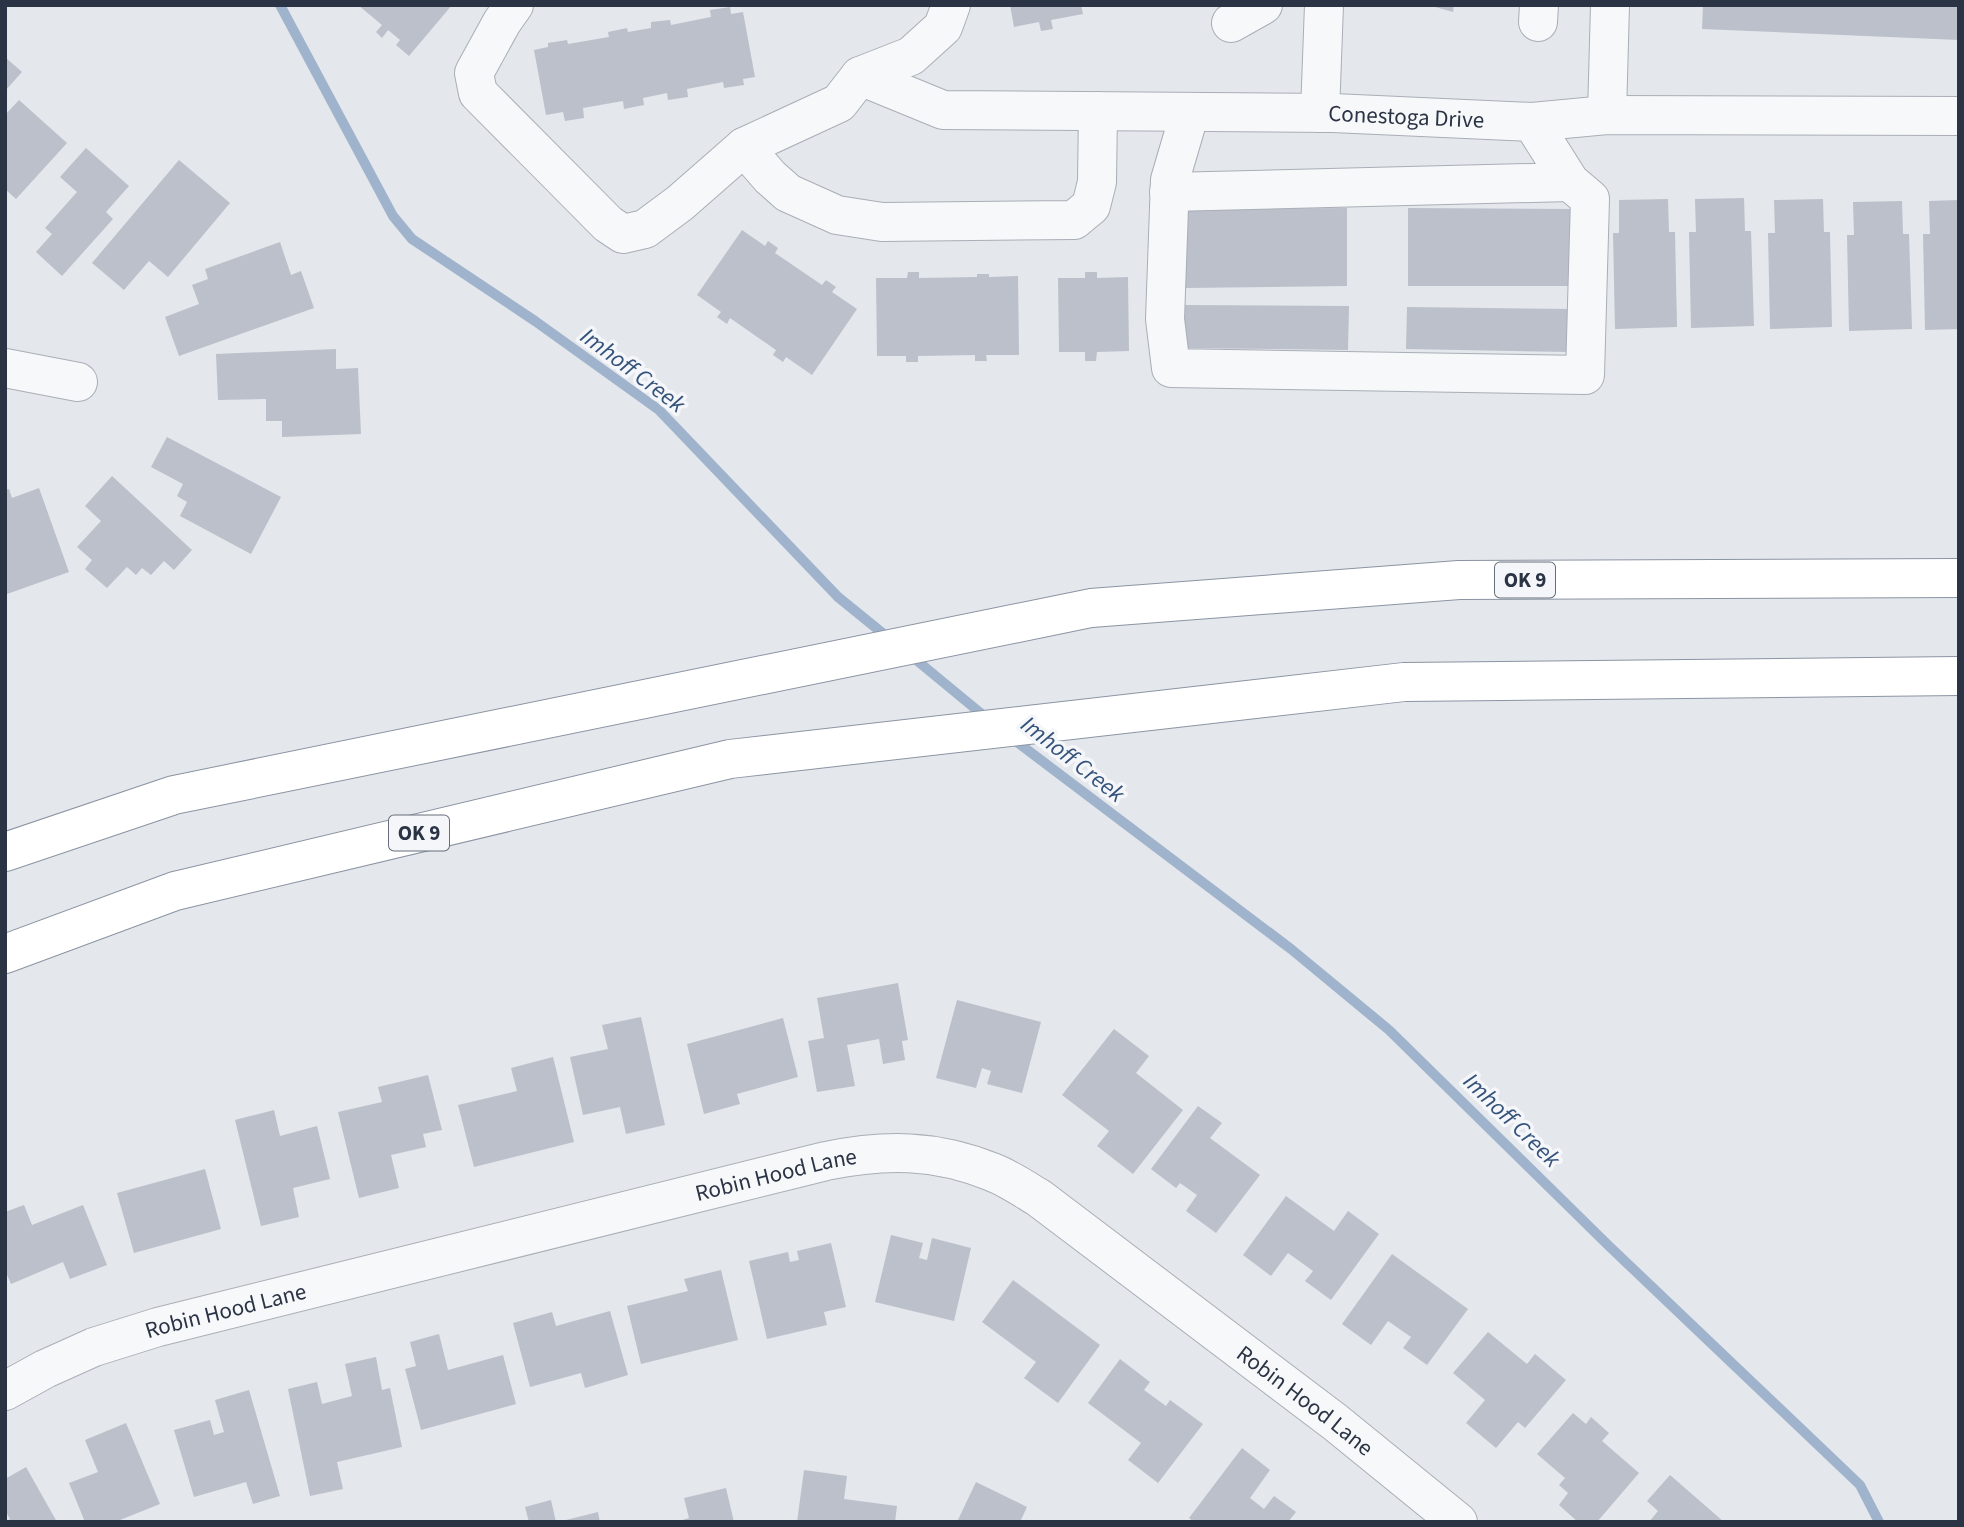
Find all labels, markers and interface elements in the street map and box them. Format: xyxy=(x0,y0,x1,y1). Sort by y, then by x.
street label: Conestoga Drive xyxy=(1327,97,1485,137)
water label: Imhoff Creek xyxy=(573,319,693,422)
road number: OK 9 xyxy=(1495,562,1555,598)
water label: Imhoff Creek xyxy=(1013,708,1133,812)
road number: OK 9 xyxy=(389,816,449,850)
water label: Imhoff Creek xyxy=(1455,1065,1569,1176)
street label: Robin Hood Lane xyxy=(692,1140,859,1210)
street label: Robin Hood Lane xyxy=(141,1275,310,1347)
street label: Robin Hood Lane xyxy=(1230,1337,1381,1464)

